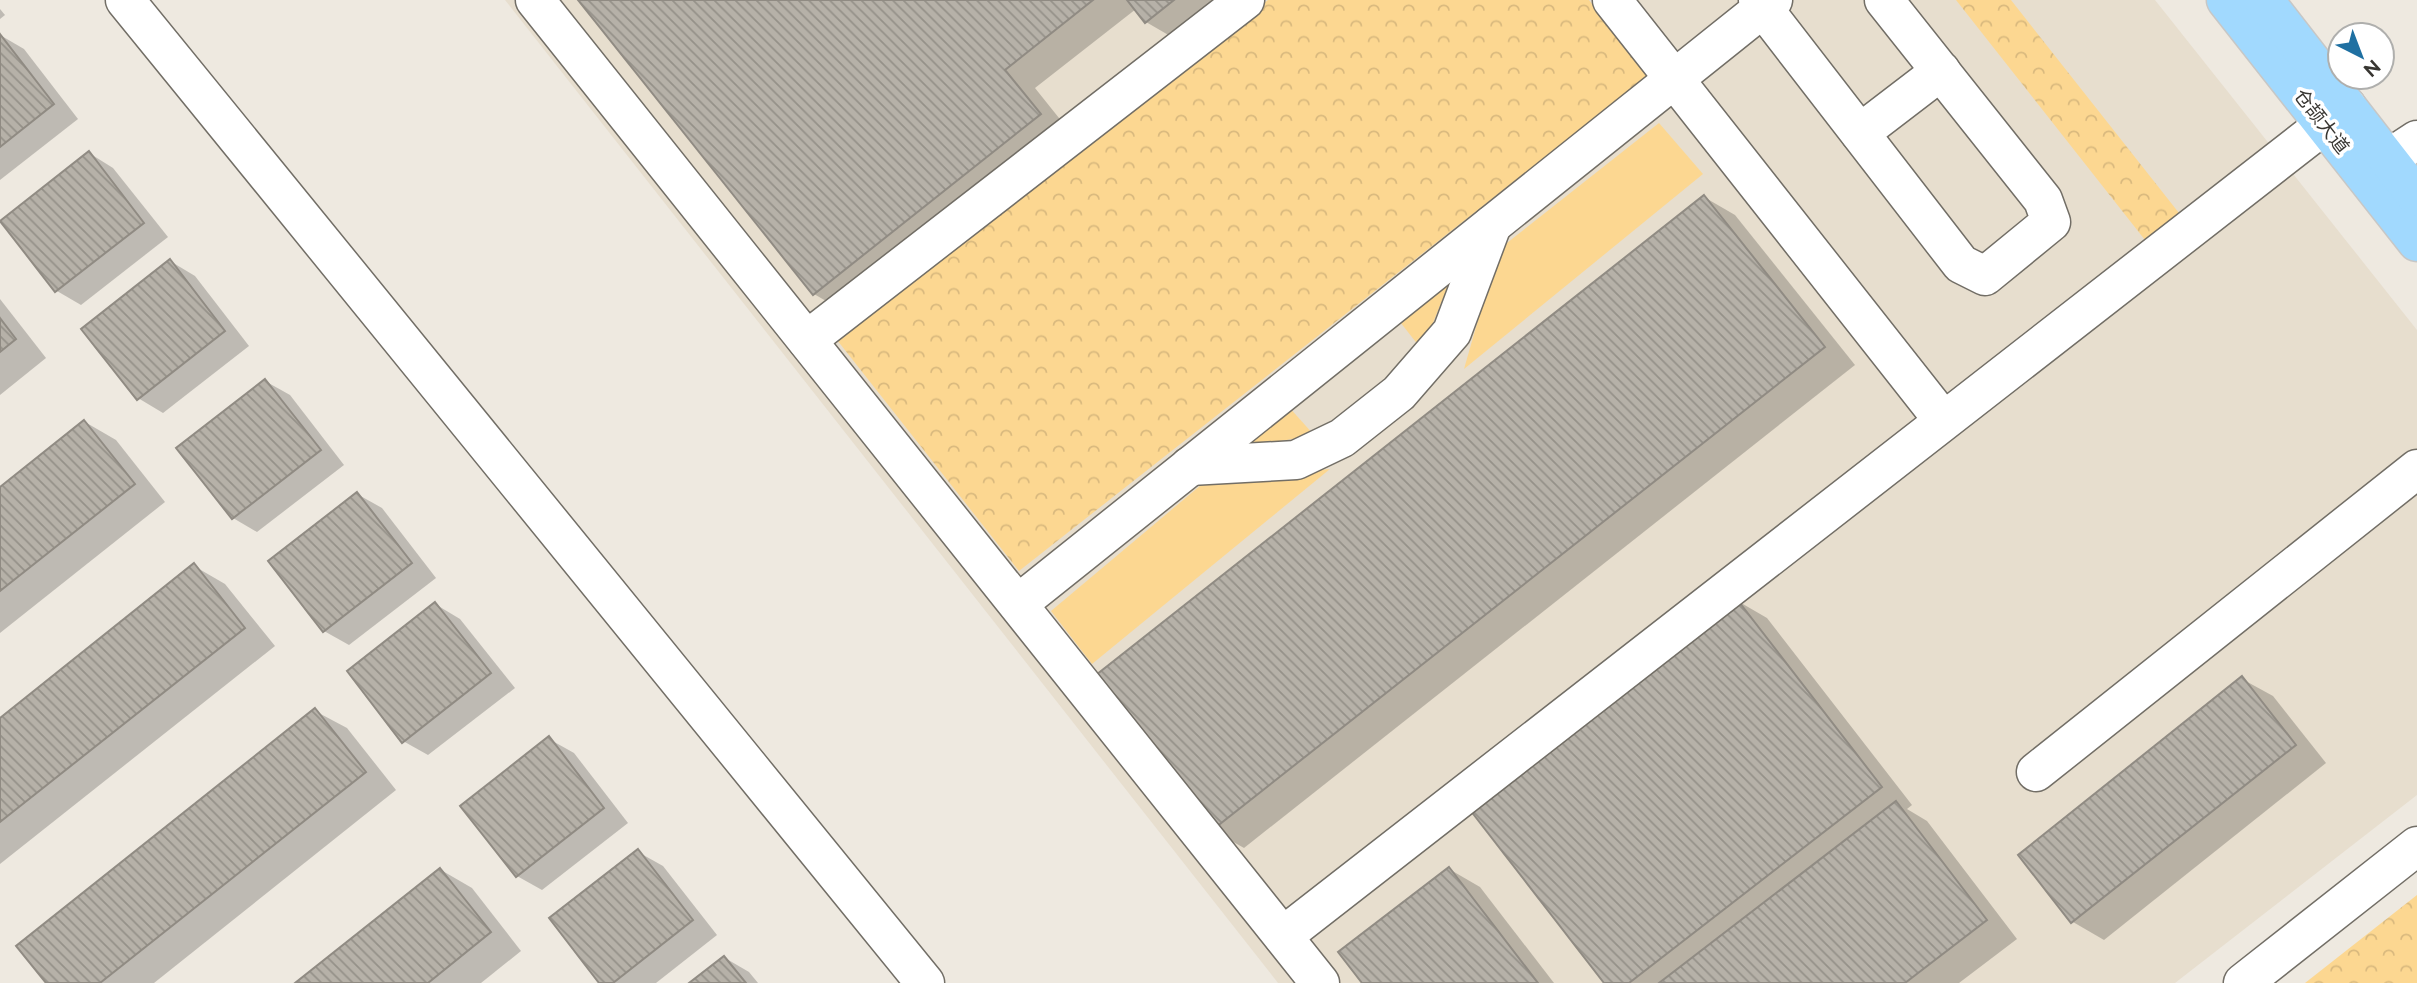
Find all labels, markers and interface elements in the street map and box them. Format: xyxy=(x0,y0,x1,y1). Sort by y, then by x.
north arrow xyxy=(2326,21,2396,91)
text: N xyxy=(2360,56,2385,82)
street label: 仓颉大道 xyxy=(2290,84,2354,158)

